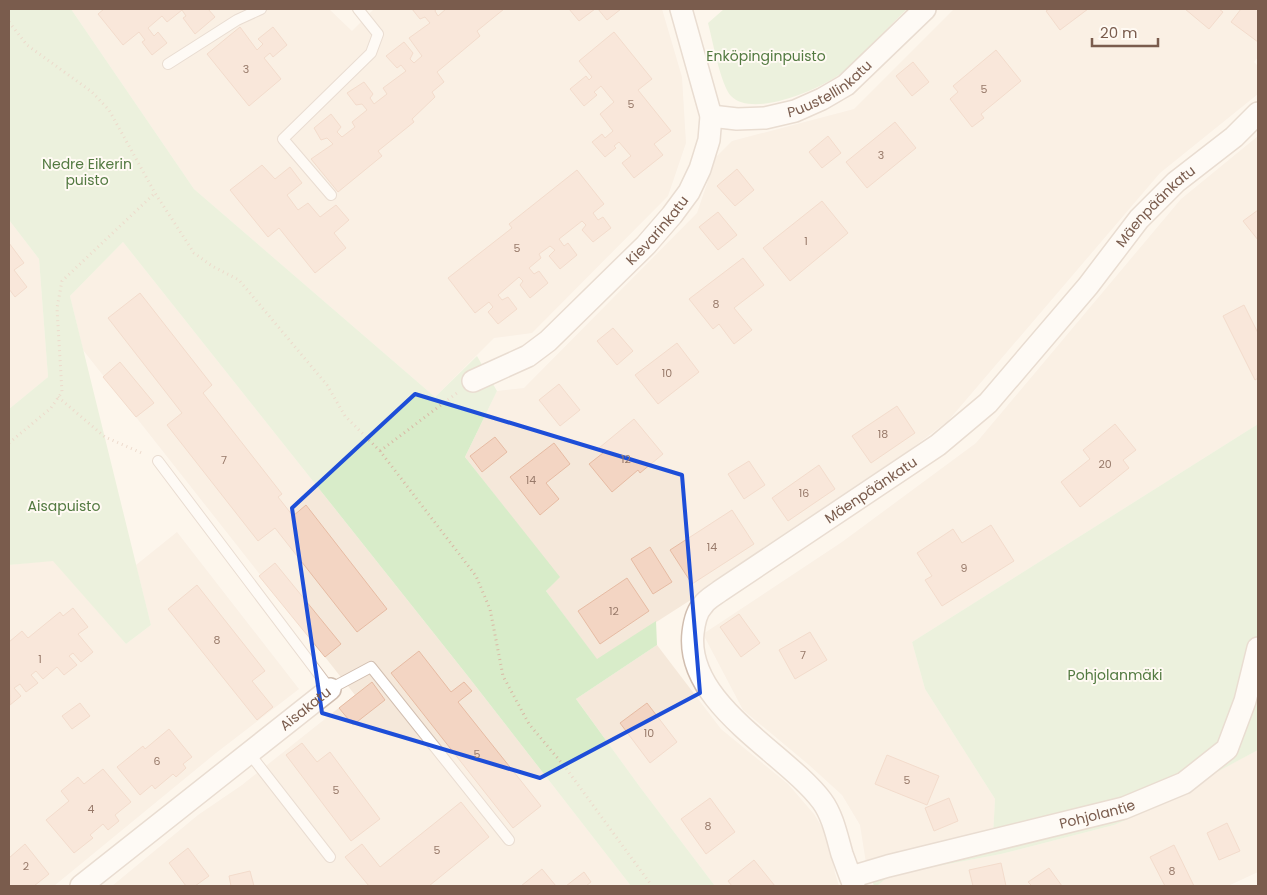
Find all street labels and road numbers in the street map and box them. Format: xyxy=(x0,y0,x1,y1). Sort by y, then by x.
street label: Puustellinkatu xyxy=(785,55,876,122)
street label: Mäenpäänkatu xyxy=(1111,161,1200,251)
street label: Kievarinkatu xyxy=(621,191,693,269)
street label: Mäenpäänkatu xyxy=(821,452,921,528)
street label: Aisakatu xyxy=(275,682,335,735)
street label: Pohjolantie xyxy=(1057,794,1138,834)

